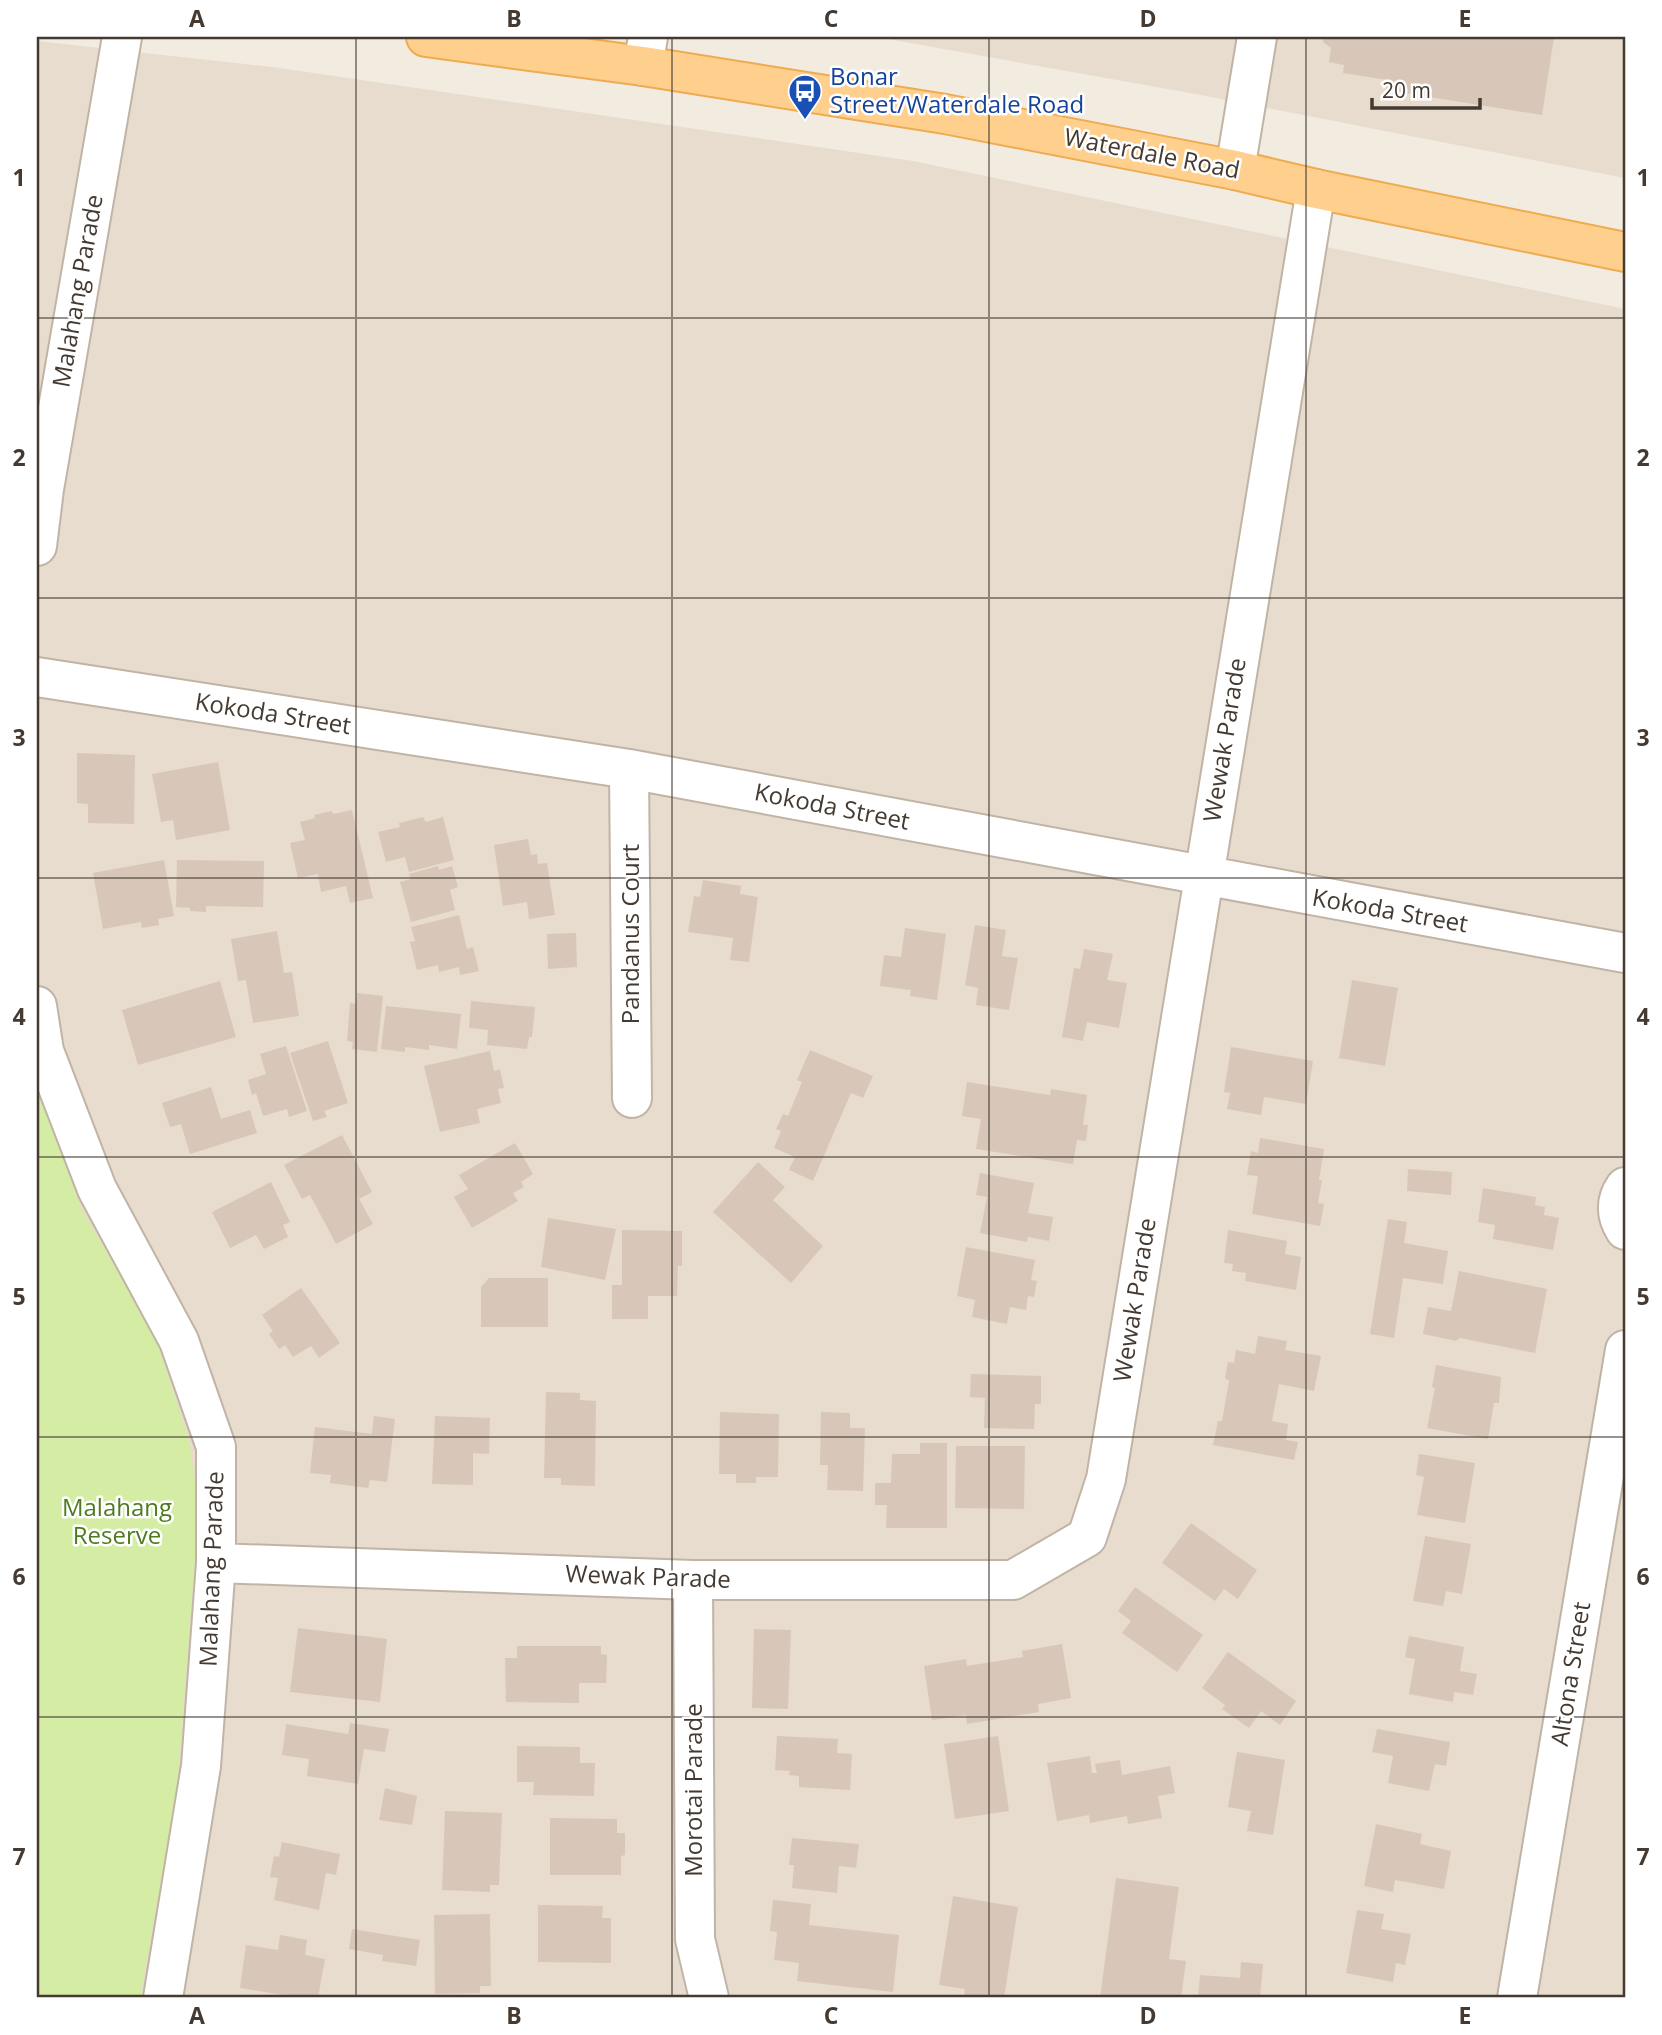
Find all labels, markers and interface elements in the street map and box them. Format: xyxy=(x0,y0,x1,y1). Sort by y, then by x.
text: A xyxy=(189,2,205,34)
text: B xyxy=(506,2,522,34)
text: C xyxy=(824,2,838,34)
text: D xyxy=(1139,2,1157,34)
text: E xyxy=(1459,2,1471,34)
place label: Bonar Street/Waterdale Road xyxy=(830,59,1084,120)
scale bar xyxy=(1372,66,1480,110)
bus stop icon: Bonar Street/Waterdale Road xyxy=(786,72,824,121)
text: 20 m xyxy=(1382,76,1431,104)
street label: Waterdale Road xyxy=(1062,119,1243,186)
text: 1 xyxy=(12,161,26,193)
text: 1 xyxy=(1636,161,1650,193)
street label: Malahang Parade xyxy=(43,192,110,390)
text: 2 xyxy=(12,441,26,473)
text: 2 xyxy=(1636,441,1650,473)
street label: Wewak Parade xyxy=(1194,655,1253,824)
street label: Kokoda Street xyxy=(193,684,354,741)
text: 3 xyxy=(12,721,26,753)
text: 3 xyxy=(1636,721,1650,753)
street label: Kokoda Street xyxy=(752,774,913,837)
street label: Pandanus Court xyxy=(613,844,646,1024)
street label: Kokoda Street xyxy=(1310,880,1471,939)
text: 4 xyxy=(12,1000,26,1032)
text: 4 xyxy=(1636,1000,1650,1032)
street label: Wewak Parade xyxy=(1104,1215,1163,1384)
text: 5 xyxy=(12,1280,26,1312)
text: 5 xyxy=(1636,1280,1650,1312)
street label: Malahang Parade xyxy=(191,1471,230,1667)
park label: Malahang Reserve xyxy=(62,1490,172,1551)
street label: Wewak Parade xyxy=(565,1556,731,1595)
text: 6 xyxy=(12,1560,26,1592)
text: 6 xyxy=(1636,1560,1650,1592)
street label: Altona Street xyxy=(1542,1599,1597,1748)
street label: Morotai Parade xyxy=(676,1703,709,1877)
text: 7 xyxy=(12,1840,26,1872)
text: 7 xyxy=(1636,1840,1650,1872)
text: A xyxy=(189,1999,205,2031)
text: B xyxy=(506,1999,522,2031)
text: C xyxy=(824,1999,838,2031)
text: D xyxy=(1139,1999,1157,2031)
text: E xyxy=(1459,1999,1471,2031)

